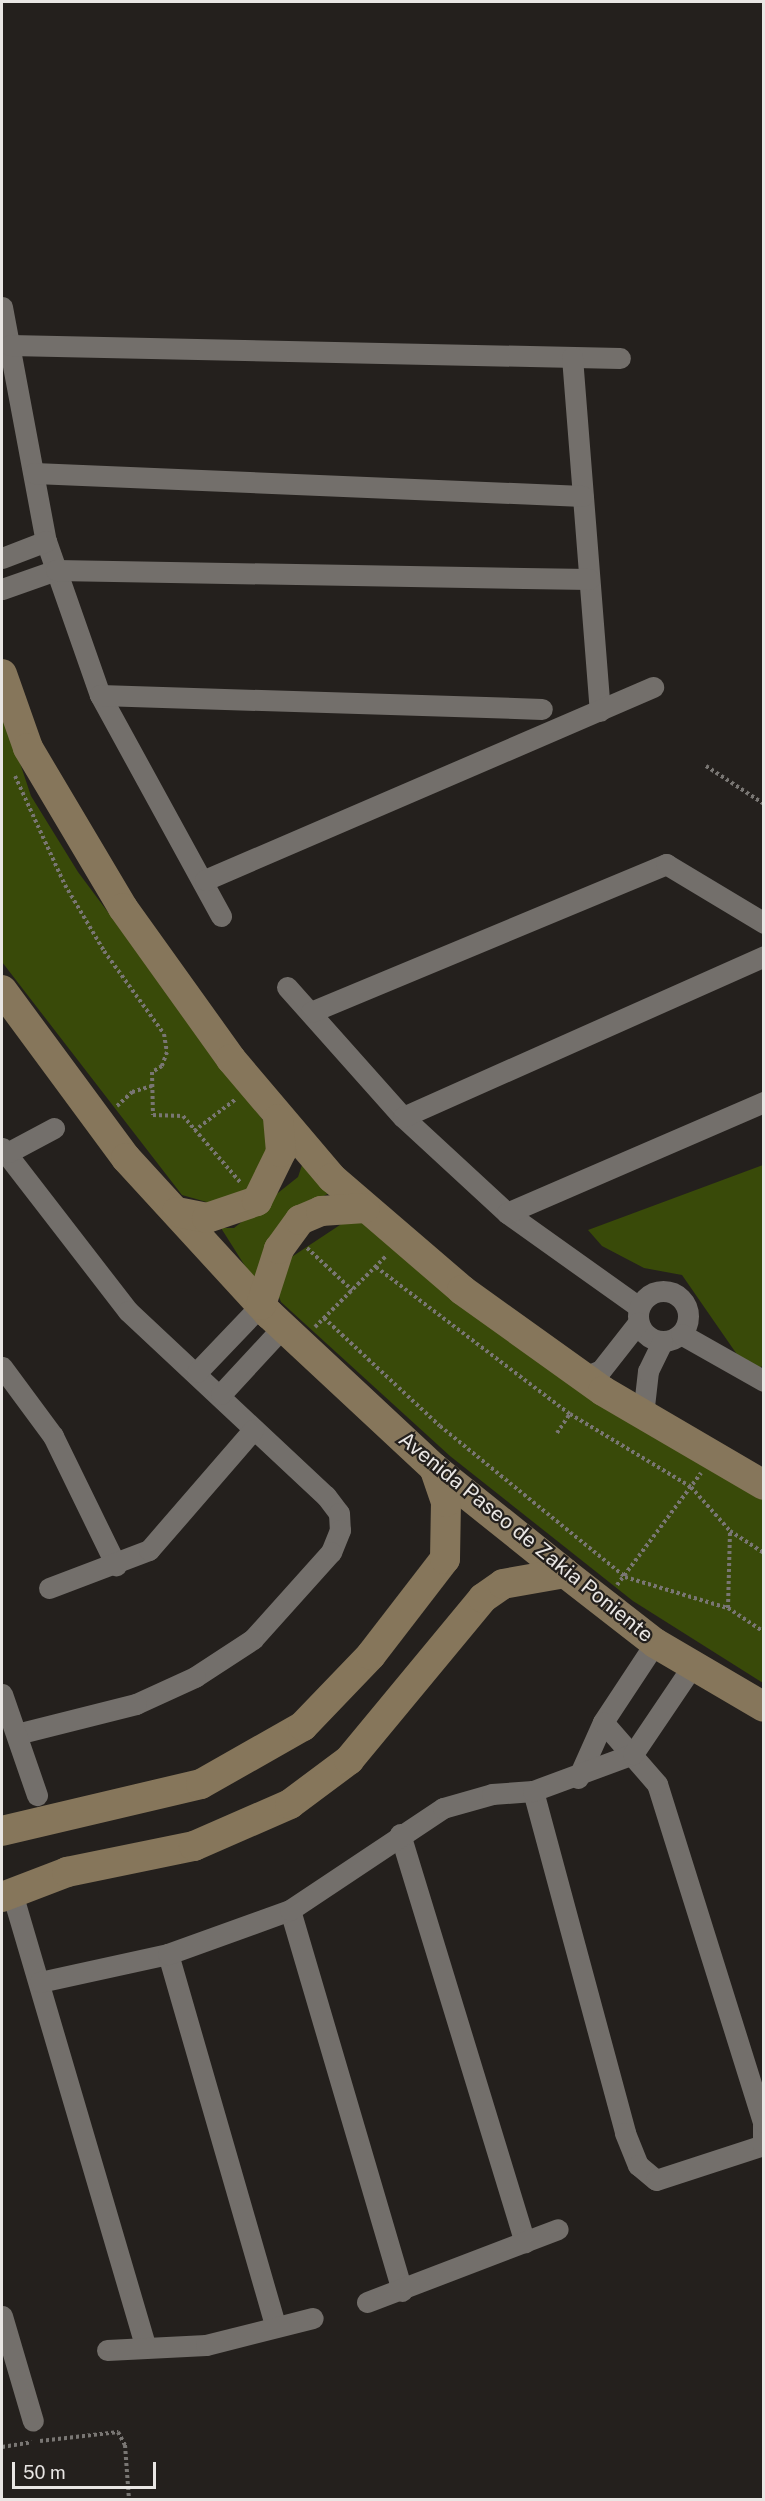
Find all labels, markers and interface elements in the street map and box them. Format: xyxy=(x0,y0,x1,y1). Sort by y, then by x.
street label: Avenida Paseo de Zakia Poniente xyxy=(393,1426,659,1648)
scale bar xyxy=(15,2450,159,2488)
text: 50 m xyxy=(23,2462,66,2483)

